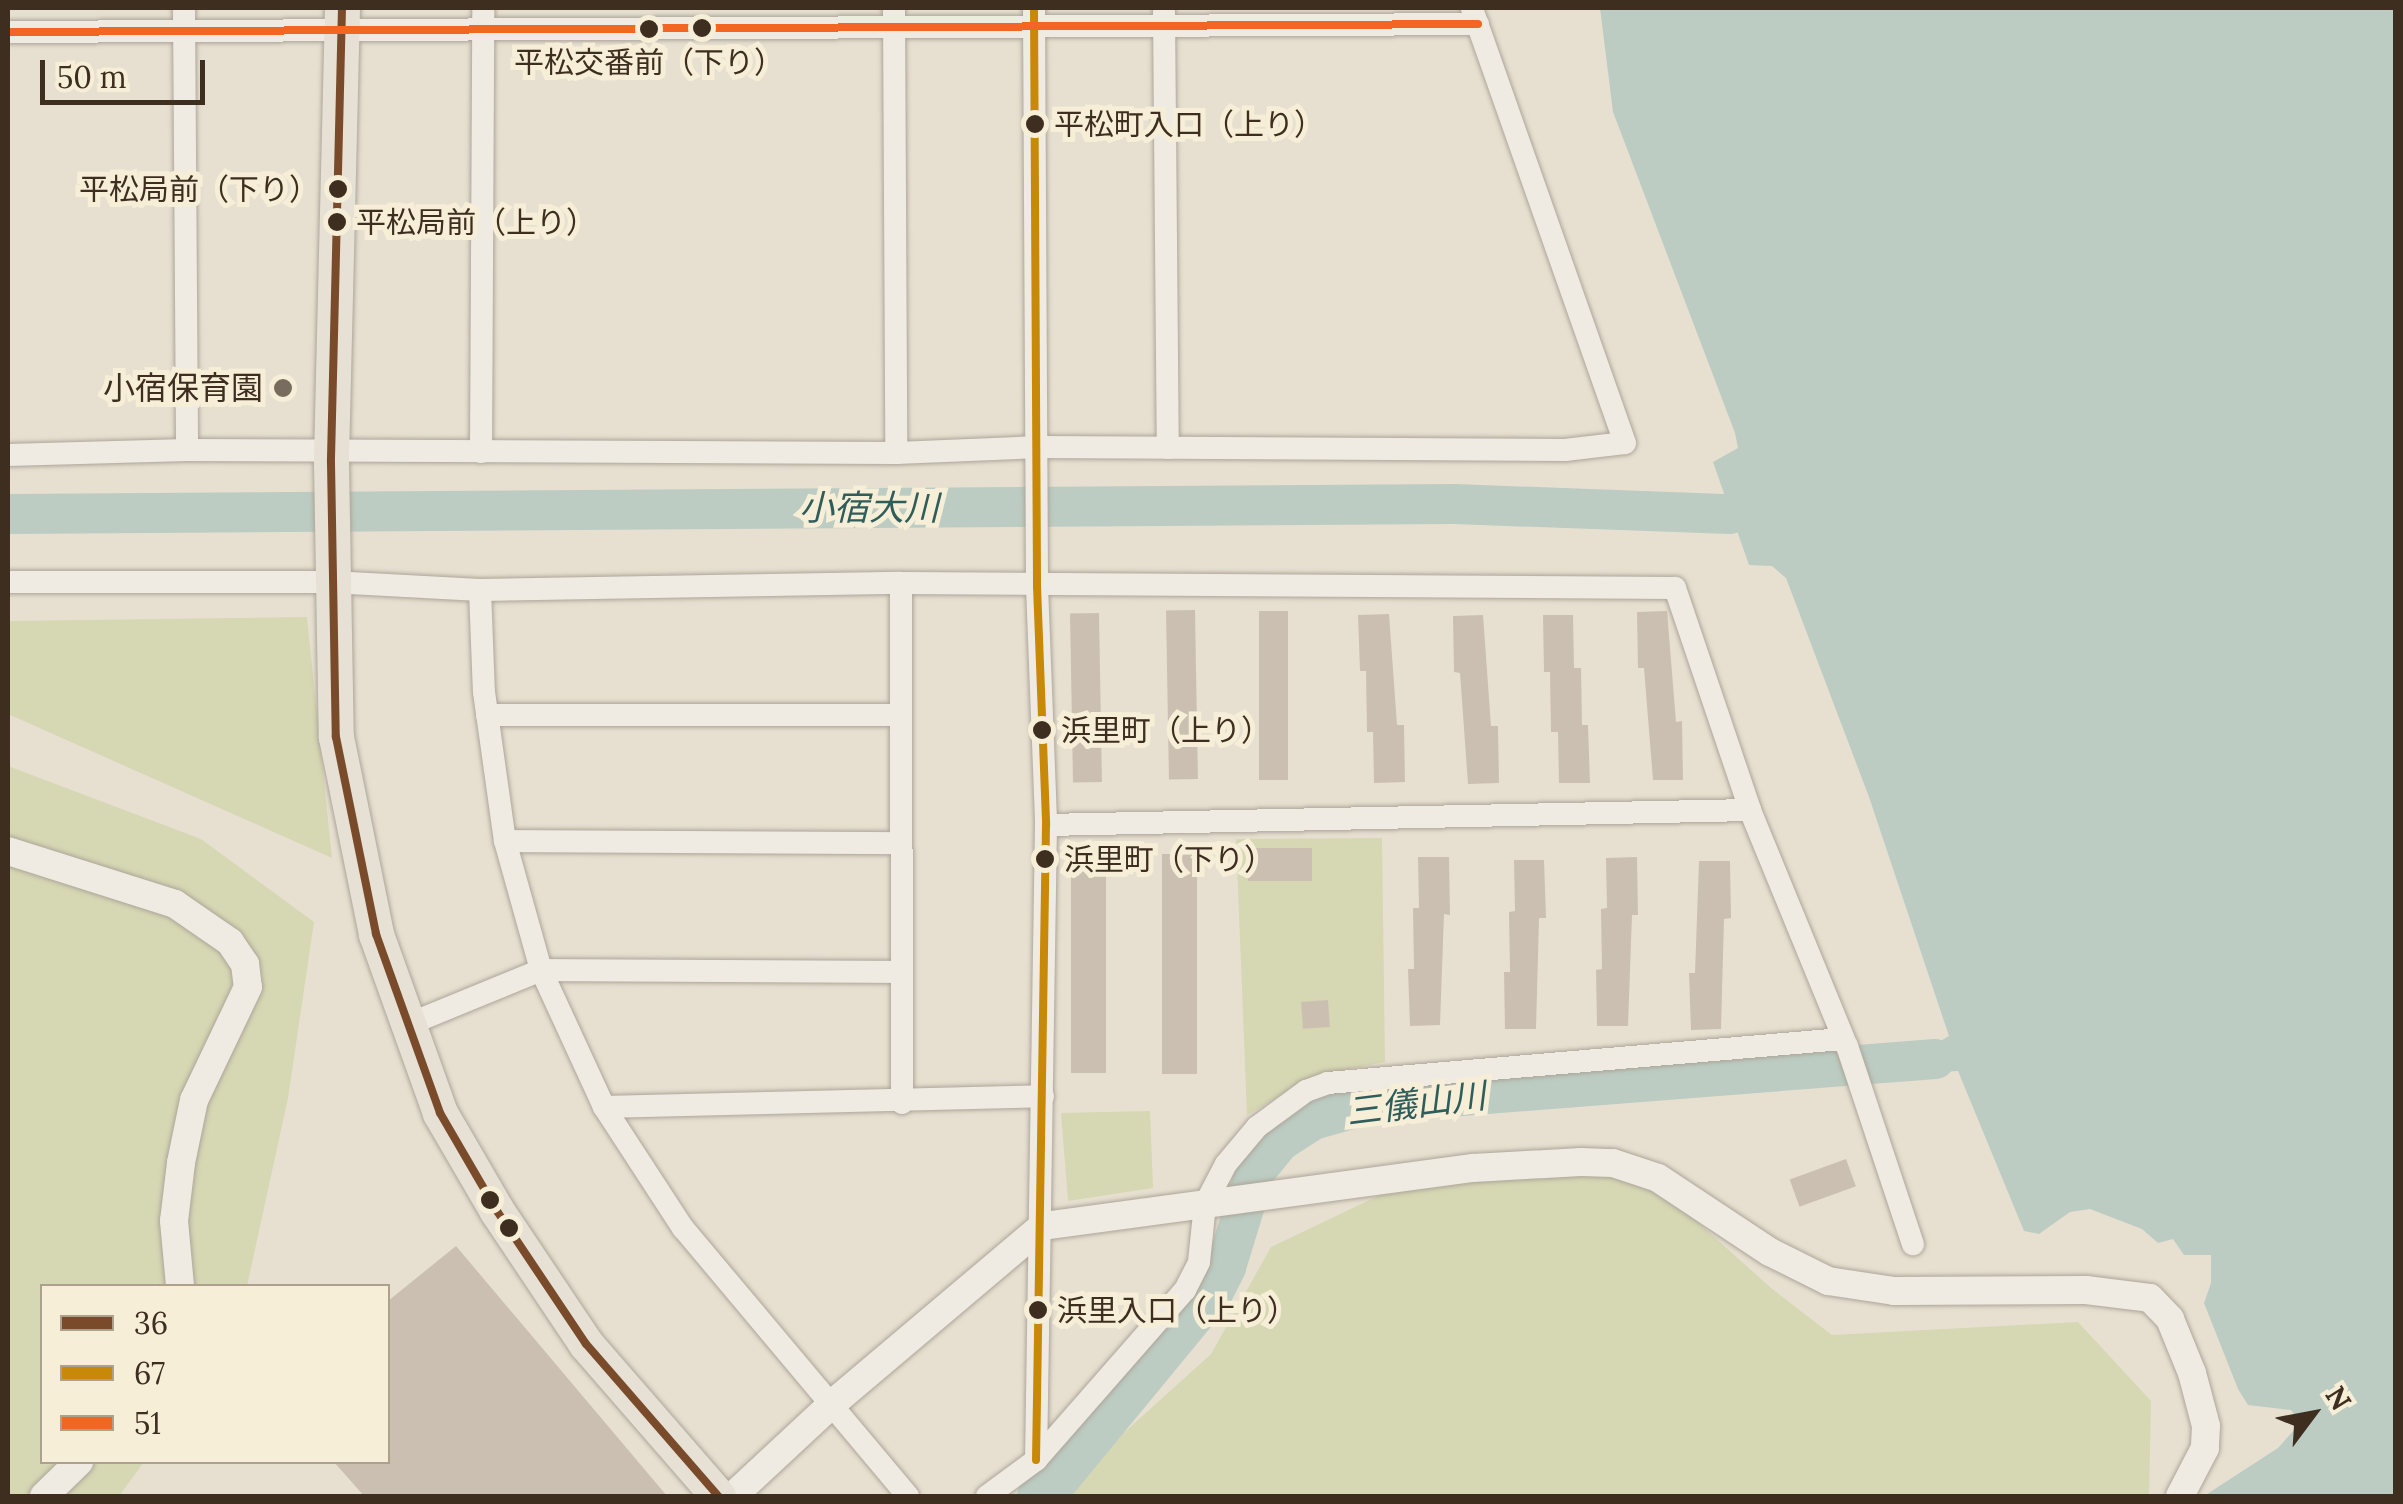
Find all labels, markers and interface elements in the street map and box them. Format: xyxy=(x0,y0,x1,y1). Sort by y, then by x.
unlabelled marker xyxy=(692,18,712,38)
marker: 平松交番前（下り） xyxy=(639,19,659,39)
scale bar xyxy=(45,40,210,102)
place label: 平松交番前（下り） xyxy=(514,44,784,80)
text: 50 m xyxy=(57,58,127,96)
place label: 平松町入口（上り） xyxy=(1054,106,1324,142)
marker: 平松町入口（上り） xyxy=(1025,114,1045,134)
place label: 平松局前（下り） xyxy=(79,171,319,207)
marker: 平松局前（下り） xyxy=(328,179,348,199)
place label: 平松局前（上り） xyxy=(356,204,596,240)
marker: 平松局前（上り） xyxy=(327,212,347,232)
place label: 小宿保育園 xyxy=(103,369,263,407)
marker: 小宿保育園 xyxy=(272,377,294,399)
water label: 小宿大川 xyxy=(799,487,939,529)
place label: 浜里町（上り） xyxy=(1061,712,1271,748)
marker: 浜里町（上り） xyxy=(1032,720,1052,740)
place label: 浜里町（下り） xyxy=(1064,841,1274,877)
marker: 浜里町（下り） xyxy=(1035,849,1055,869)
water label: 三儀山川 xyxy=(1344,1075,1488,1133)
unlabelled marker xyxy=(480,1190,500,1210)
unlabelled marker xyxy=(499,1218,519,1238)
legend xyxy=(40,1284,390,1464)
place label: 浜里入口（上り） xyxy=(1057,1292,1297,1328)
marker: 浜里入口（上り） xyxy=(1028,1300,1048,1320)
text: 36 xyxy=(134,1304,168,1342)
text: 67 xyxy=(134,1354,165,1392)
north arrow xyxy=(2263,1364,2363,1464)
text: N xyxy=(2317,1379,2359,1417)
text: 51 xyxy=(134,1404,161,1442)

